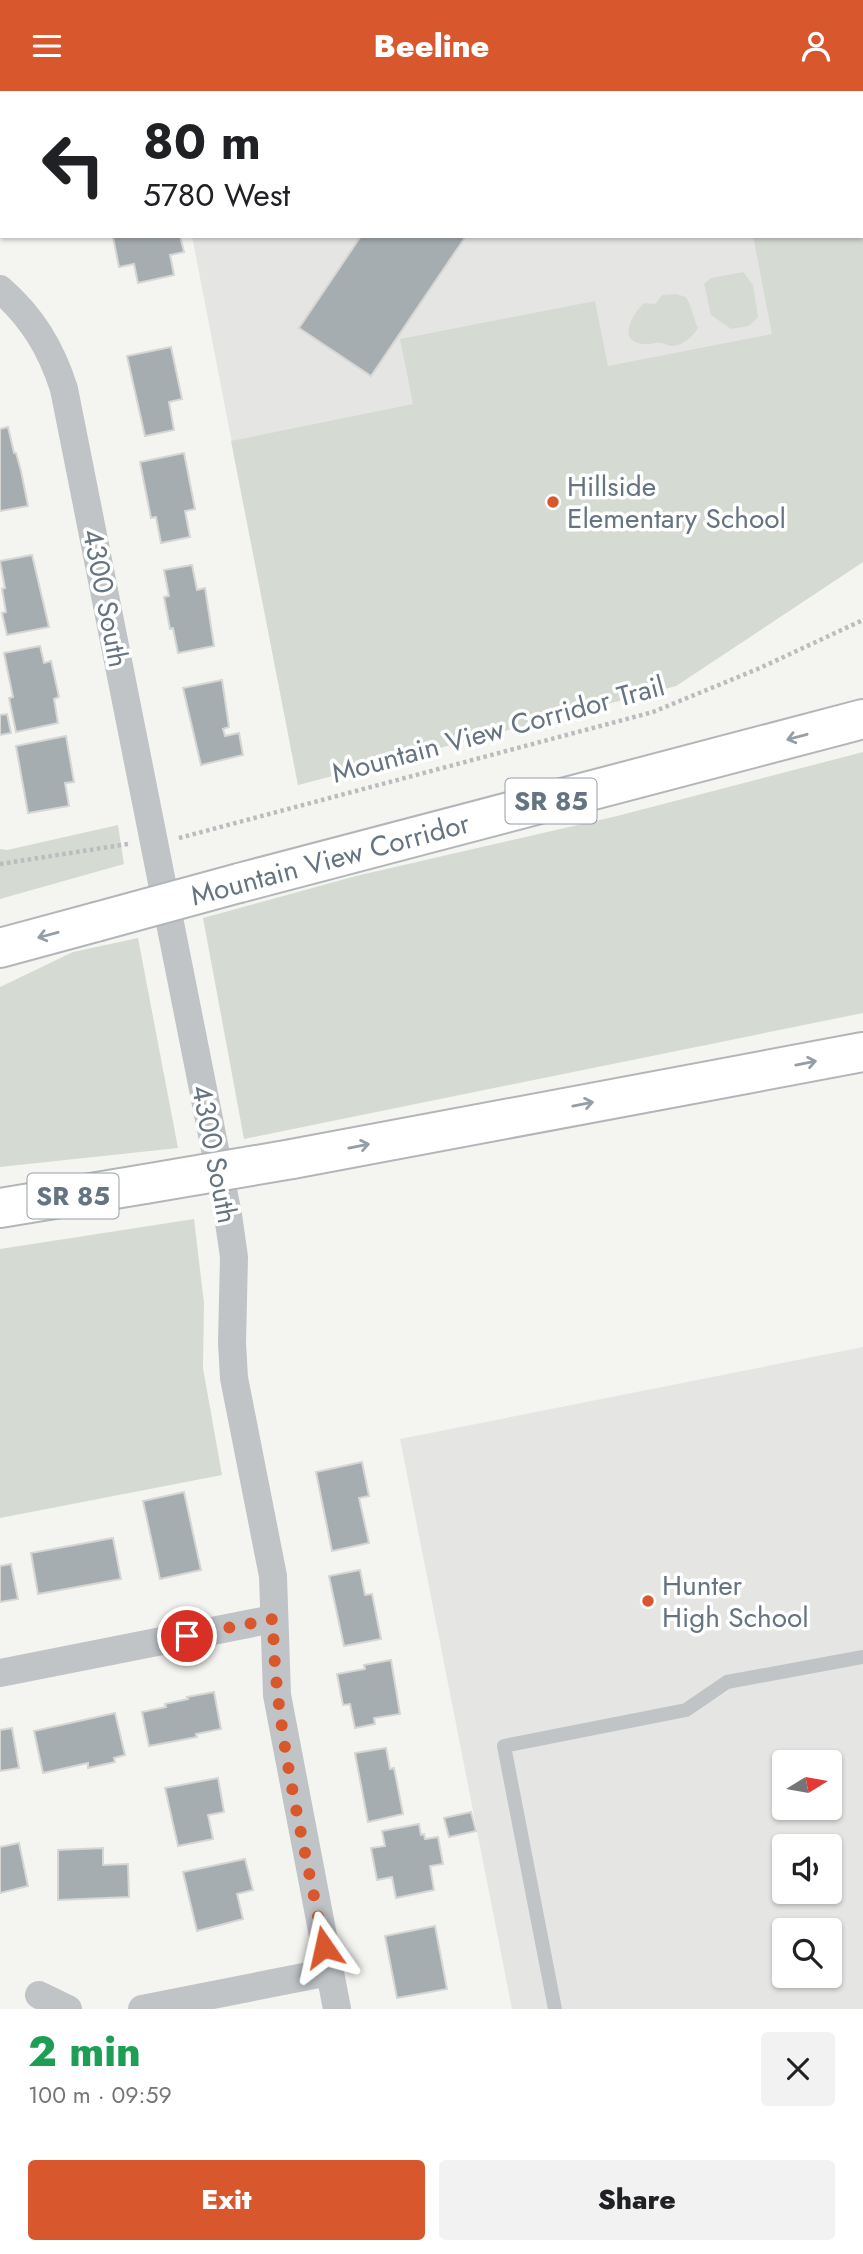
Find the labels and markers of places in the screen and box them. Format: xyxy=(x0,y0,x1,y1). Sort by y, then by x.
place label: Hillside Elementary School xyxy=(567,466,786,539)
marker: Hillside Elementary School xyxy=(545,494,561,510)
place label: Hunter High School xyxy=(662,1565,809,1638)
marker: Hunter High School xyxy=(640,1593,656,1609)
pin xyxy=(157,1606,217,1666)

